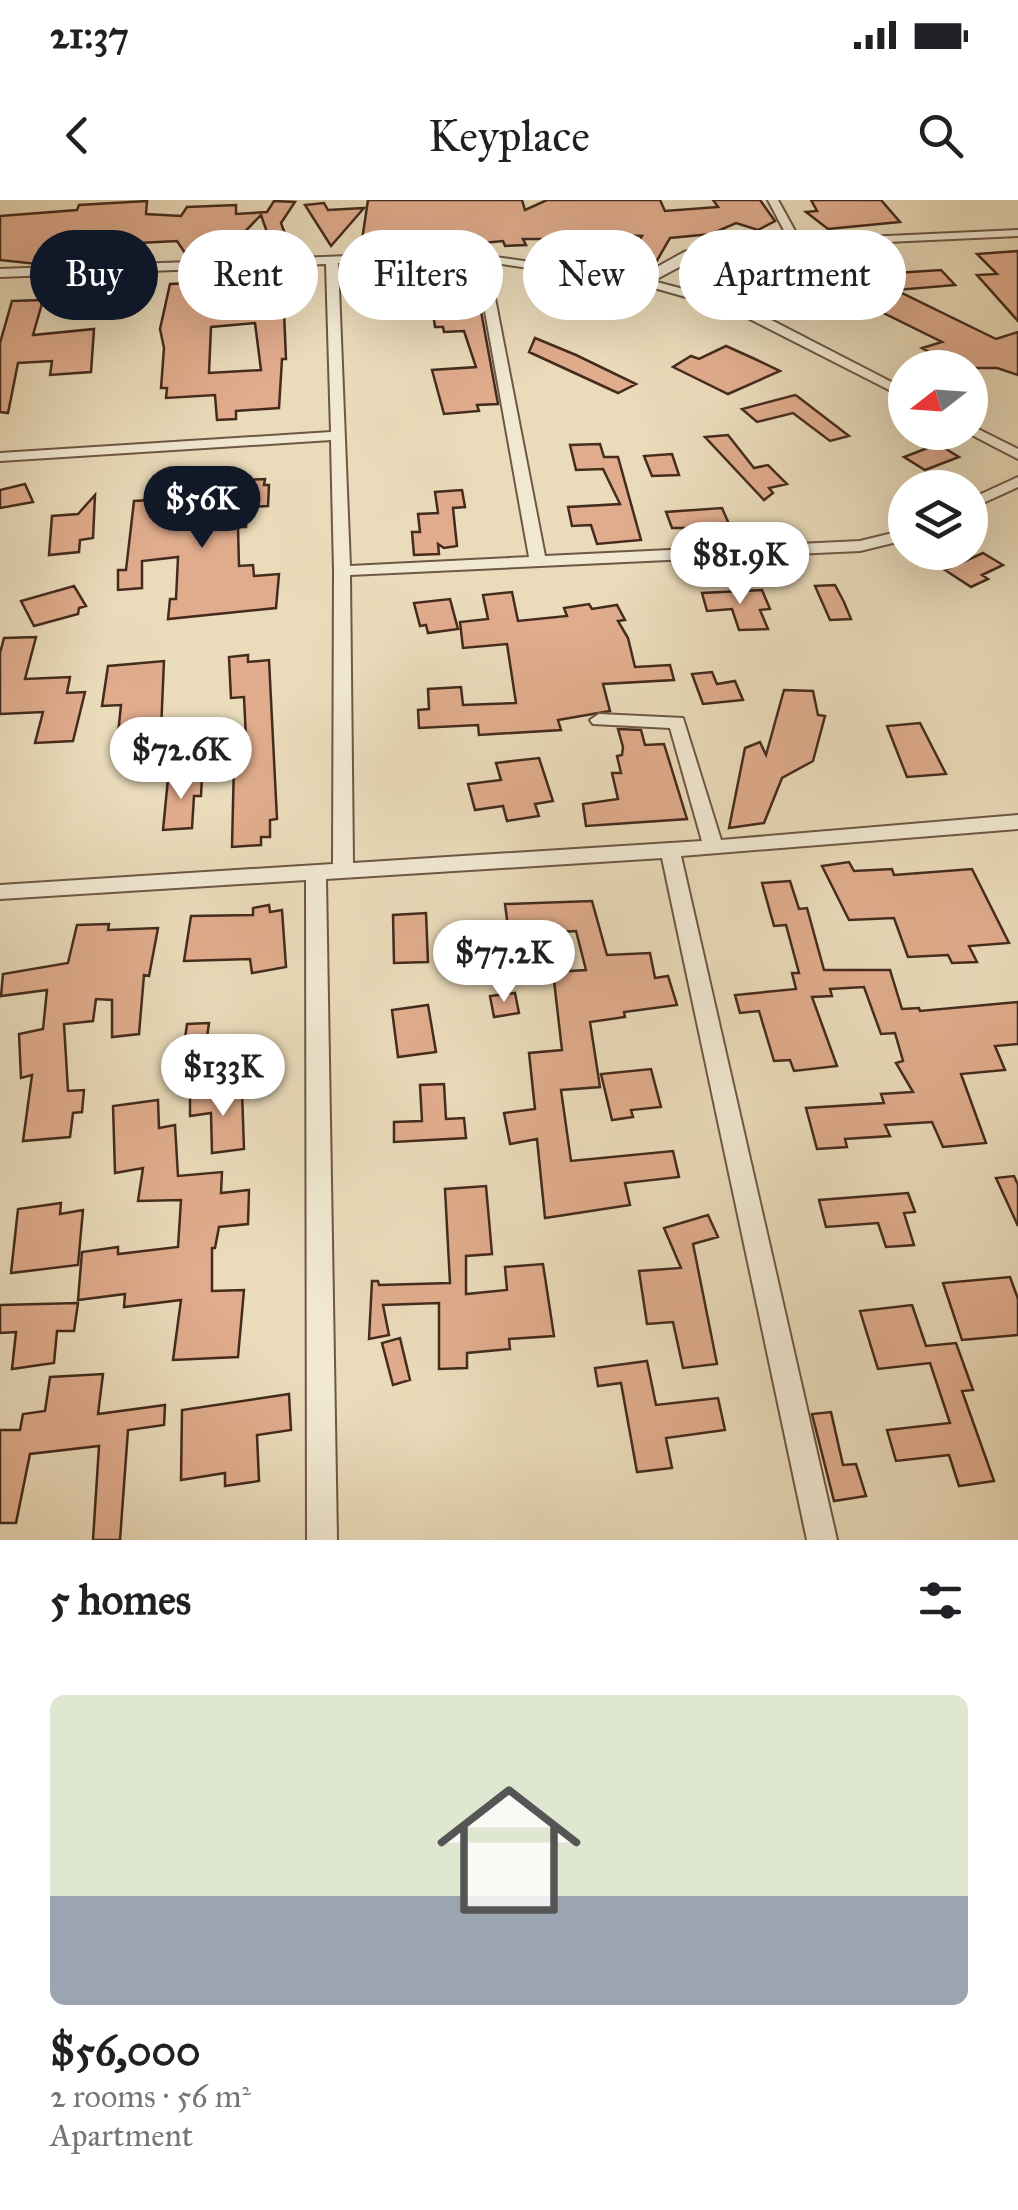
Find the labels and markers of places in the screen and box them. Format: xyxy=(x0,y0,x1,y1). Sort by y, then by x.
pin: $56K xyxy=(143,466,261,551)
pin: $81.9K xyxy=(659,522,821,607)
pin: $72.6K xyxy=(100,717,262,802)
pin: $77.2K xyxy=(423,920,585,1005)
pin: $133K xyxy=(153,1034,293,1119)

